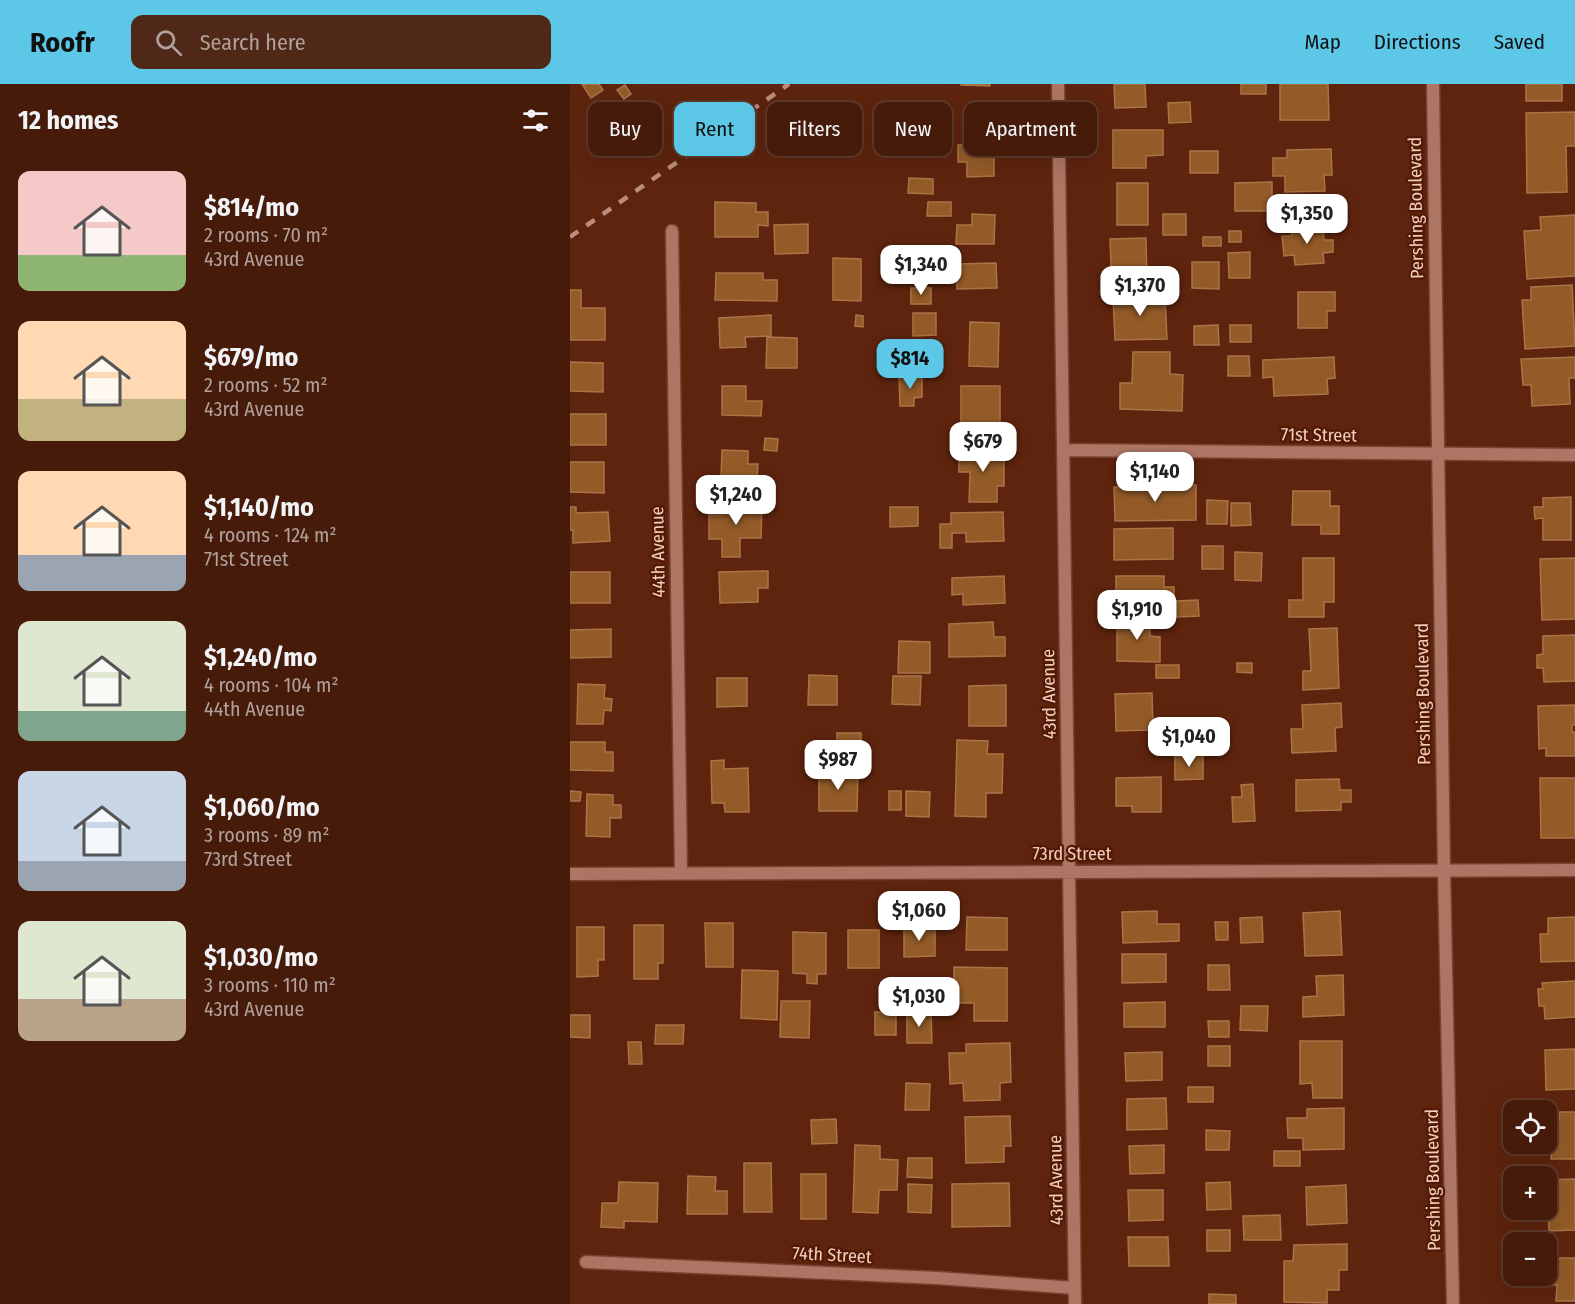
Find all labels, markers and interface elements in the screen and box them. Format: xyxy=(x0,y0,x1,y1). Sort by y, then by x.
search box xyxy=(131,15,551,69)
text: Roofr xyxy=(30,26,95,59)
icon: search xyxy=(152,26,185,59)
text: Search here xyxy=(200,29,306,56)
text: Map xyxy=(1304,29,1341,55)
text: Directions xyxy=(1374,29,1461,55)
text: Saved xyxy=(1494,29,1545,55)
chip: Buy xyxy=(588,102,662,156)
chip: Rent xyxy=(674,102,755,156)
chip: Filters xyxy=(767,102,862,156)
chip: New xyxy=(874,102,952,156)
chip: Apartment xyxy=(964,102,1097,156)
icon: filters xyxy=(519,104,552,137)
text: 12 homes xyxy=(18,105,118,136)
street label: Pershing Boulevard xyxy=(1404,137,1428,279)
text: $814/mo xyxy=(204,192,299,223)
pin: $1,350 xyxy=(1258,194,1356,245)
icon: home xyxy=(66,195,138,267)
text: $1,350 xyxy=(1281,201,1333,225)
text: 2 rooms · 70 m² xyxy=(204,223,328,247)
pin: $1,340 xyxy=(872,245,970,296)
text: 43rd Avenue xyxy=(204,247,304,271)
text: $1,340 xyxy=(894,252,948,276)
pin: $1,370 xyxy=(1091,266,1189,317)
text: $1,370 xyxy=(1114,273,1166,297)
pin: $814 xyxy=(874,339,946,390)
text: $679/mo xyxy=(204,342,298,373)
icon: home xyxy=(66,345,138,417)
text: $814 xyxy=(891,346,929,370)
text: 2 rooms · 52 m² xyxy=(204,373,328,397)
text: 43rd Avenue xyxy=(204,397,304,421)
pin: $679 xyxy=(947,422,1019,473)
street label: 71st Street xyxy=(1281,423,1357,447)
text: $679 xyxy=(964,429,1002,453)
pin: $1,140 xyxy=(1106,452,1204,503)
text: $1,140 xyxy=(1130,459,1180,483)
pin: $1,240 xyxy=(687,475,785,526)
text: $1,240 xyxy=(710,482,762,506)
text: $1,140/mo xyxy=(204,492,314,523)
icon: home xyxy=(66,495,138,567)
street label: 44th Avenue xyxy=(646,506,670,598)
text: 4 rooms · 124 m² xyxy=(204,523,337,547)
text: 71st Street xyxy=(204,547,289,571)
pin: $1,910 xyxy=(1088,590,1186,641)
text: $1,910 xyxy=(1111,597,1163,621)
street label: Pershing Boulevard xyxy=(1411,623,1435,765)
text: $1,240/mo xyxy=(204,642,317,673)
icon: home xyxy=(66,645,138,717)
street label: 43rd Avenue xyxy=(1037,649,1061,739)
text: 4 rooms · 104 m² xyxy=(204,673,339,697)
text: 44th Avenue xyxy=(204,697,305,721)
pin: $1,040 xyxy=(1140,717,1238,768)
text: $1,040 xyxy=(1162,724,1216,748)
pin: $987 xyxy=(802,740,874,791)
text: $987 xyxy=(819,747,857,771)
text: $1,060/mo xyxy=(204,792,320,823)
icon: home xyxy=(66,795,138,867)
text: 3 rooms · 89 m² xyxy=(204,823,329,847)
street label: 73rd Street xyxy=(1032,843,1112,865)
text: 73rd Street xyxy=(204,847,292,871)
pin: $1,060 xyxy=(870,891,968,942)
text: $1,060 xyxy=(892,898,946,922)
text: $1,030/mo xyxy=(204,942,318,973)
icon: home xyxy=(66,945,138,1017)
text: 3 rooms · 110 m² xyxy=(204,973,336,997)
pin: $1,030 xyxy=(870,977,968,1028)
text: $1,030 xyxy=(892,984,946,1008)
text: 43rd Avenue xyxy=(204,997,304,1021)
map controls xyxy=(1503,1100,1557,1286)
button: locate xyxy=(1503,1100,1557,1154)
street label: Pershing Boulevard xyxy=(1421,1109,1445,1251)
street label: 43rd Avenue xyxy=(1044,1135,1068,1225)
button: + xyxy=(1503,1166,1557,1220)
button: − xyxy=(1503,1232,1557,1286)
street label: 74th Street xyxy=(792,1242,872,1268)

